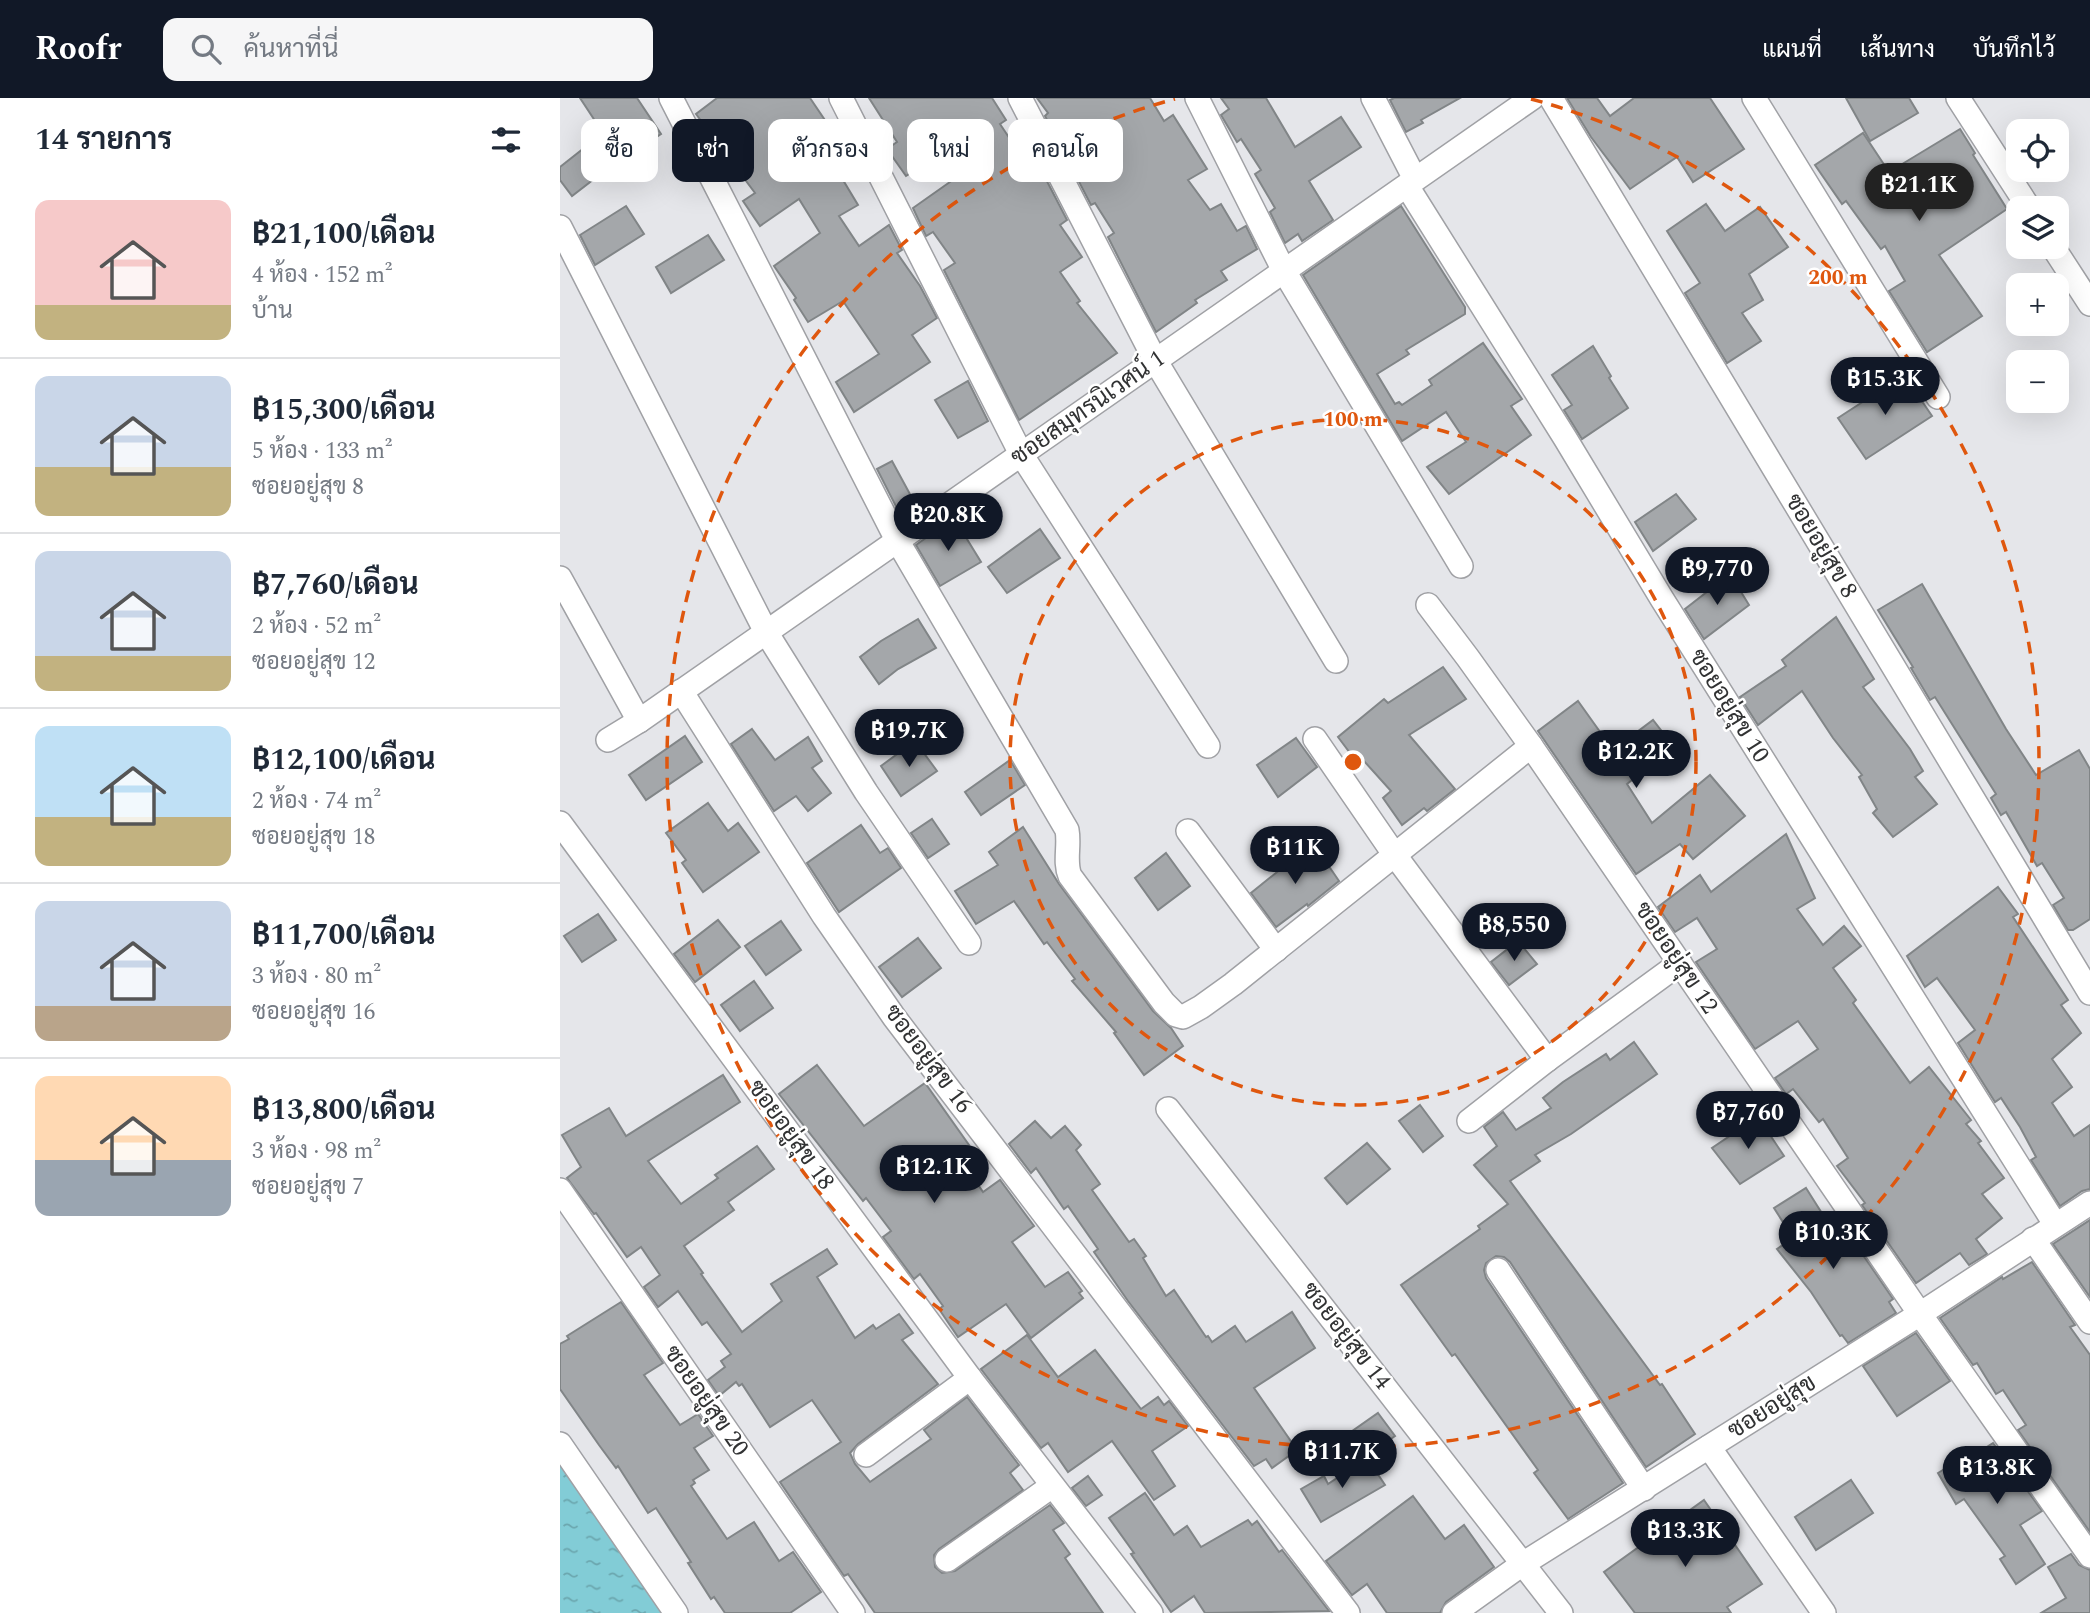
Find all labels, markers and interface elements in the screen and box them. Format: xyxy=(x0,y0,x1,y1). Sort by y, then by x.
search box xyxy=(163,18,653,81)
text: Roofr xyxy=(35,24,121,74)
text: ค้นหาที่นี่ xyxy=(243,29,338,69)
icon: search xyxy=(187,30,225,68)
text: แผนที่ xyxy=(1762,32,1822,68)
text: เส้นทาง xyxy=(1860,32,1935,68)
text: บันทึกไว้ xyxy=(1973,32,2055,68)
text: 14 รายการ xyxy=(35,117,172,163)
chip: ซื้อ xyxy=(581,119,658,182)
chip: เช่า xyxy=(672,119,754,182)
chip: ตัวกรอง xyxy=(768,119,893,182)
chip: ใหม่ xyxy=(907,119,994,182)
chip: คอนโด xyxy=(1008,119,1123,182)
map controls xyxy=(2006,119,2069,413)
button: locate xyxy=(2006,119,2069,182)
icon: filters xyxy=(487,121,525,159)
pin: ฿21.1K xyxy=(1862,164,1976,223)
text: ฿21.1K xyxy=(1881,168,1957,203)
button: layers xyxy=(2006,196,2069,259)
text: ฿21,100/เดือน xyxy=(252,211,436,257)
icon: home xyxy=(91,228,175,312)
text: 4 ห้อง · 152 m² xyxy=(252,258,392,293)
text: 200 m xyxy=(1808,262,1868,294)
button: + xyxy=(2006,273,2069,336)
text: บ้าน xyxy=(252,294,293,329)
street label: ซอยสมุทรนิเวศน์ 1 xyxy=(1003,341,1173,475)
button: − xyxy=(2006,350,2069,413)
pin: ฿15.3K xyxy=(1828,358,1942,417)
text: ฿15.3K xyxy=(1847,362,1923,397)
text: ฿15,300/เดือน xyxy=(252,387,436,433)
icon: home xyxy=(91,404,175,488)
text: 100 m xyxy=(1323,404,1383,436)
text: 5 ห้อง · 133 m² xyxy=(252,434,392,469)
text: ซอยอยู่สุข 8 xyxy=(252,470,364,505)
street label: ซอยอยู่สุข 8 xyxy=(1776,487,1866,605)
pin: ฿20.8K xyxy=(891,494,1005,553)
text: ฿20.8K xyxy=(910,498,986,533)
pin: ฿9,770 xyxy=(1660,547,1774,607)
text: ฿9,770 xyxy=(1681,552,1753,587)
text: ฿7,760/เดือน xyxy=(252,562,419,608)
icon: home xyxy=(91,579,175,663)
text: 2 ห้อง · 52 m² xyxy=(252,609,381,644)
street label: ซอยอยู่สุข 10 xyxy=(1680,642,1778,770)
text: ซอยอยู่สุข 12 xyxy=(252,645,375,680)
pin: ฿19.7K xyxy=(852,710,966,769)
text: ฿19.7K xyxy=(871,714,947,749)
pin: ฿12.2K xyxy=(1579,730,1693,790)
text: ฿12.2K xyxy=(1598,735,1674,770)
text: ฿12,100/เดือน xyxy=(252,737,436,783)
centre of rings xyxy=(1341,750,1365,774)
icon: home xyxy=(91,754,175,838)
text: 2 ห้อง · 74 m² xyxy=(252,784,381,819)
text: ซอยอยู่สุข 18 xyxy=(252,820,375,855)
pin: ฿11K xyxy=(1254,826,1336,886)
text: ฿11K xyxy=(1266,831,1324,866)
street label: ซอยอยู่สุข 12 xyxy=(1625,895,1727,1021)
pin: ฿8,550 xyxy=(1457,904,1571,963)
text: ฿8,550 xyxy=(1478,908,1550,943)
text: ฿11,700/เดือน xyxy=(252,912,436,958)
icon: home xyxy=(91,929,175,1013)
text: 3 ห้อง · 80 m² xyxy=(252,959,381,994)
text: ซอยอยู่สุข 16 xyxy=(252,995,375,1030)
street label: ซอยอยู่สุข 16 xyxy=(875,997,981,1121)
street label: ซอยอยู่สุข 18 xyxy=(739,1072,843,1198)
text: ฿13,800/เดือน xyxy=(252,1087,436,1133)
pin: ฿7,760 xyxy=(1691,1091,1805,1151)
text: ฿7,760 xyxy=(1712,1096,1784,1131)
icon: home xyxy=(91,1104,175,1188)
text: 3 ห้อง · 98 m² xyxy=(252,1134,381,1169)
pin: ฿12.1K xyxy=(877,1146,991,1205)
text: ฿12.1K xyxy=(896,1150,972,1185)
text: ซอยอยู่สุข 7 xyxy=(252,1170,364,1205)
pin: ฿10.3K xyxy=(1776,1212,1890,1271)
text: ฿10.3K xyxy=(1795,1216,1871,1251)
street label: ซอยอยู่สุข 14 xyxy=(1292,1274,1400,1398)
street label: ซอยอยู่สุข 20 xyxy=(654,1338,758,1464)
street label: ซอยอยู่สุข xyxy=(1721,1366,1823,1448)
pin: ฿11.7K xyxy=(1285,1430,1399,1490)
text: ฿11.7K xyxy=(1304,1435,1380,1470)
pin: ฿13.8K xyxy=(1940,1446,2054,1506)
text: ฿13.8K xyxy=(1959,1451,2035,1486)
pin: ฿13.3K xyxy=(1628,1510,1742,1569)
text: ฿13.3K xyxy=(1647,1514,1723,1549)

